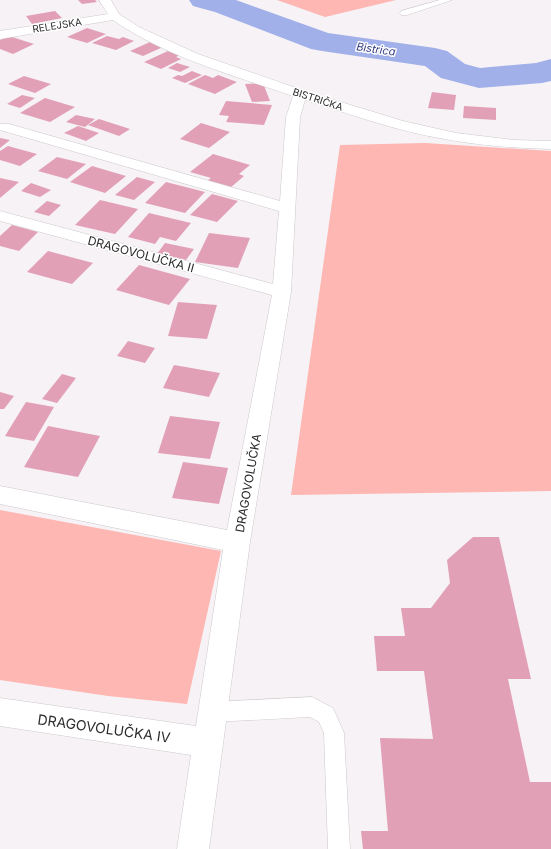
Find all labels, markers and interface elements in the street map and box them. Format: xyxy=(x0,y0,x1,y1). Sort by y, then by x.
street label: RELEJSKA xyxy=(31,15,83,35)
water label: Bistrica xyxy=(356,39,397,59)
street label: BISTRIČKA xyxy=(291,85,345,113)
street label: DRAGOVOLUČKA II xyxy=(86,233,196,275)
street label: DRAGOVOLUČKA xyxy=(232,433,264,533)
street label: DRAGOVOLUČKA IV xyxy=(37,710,172,746)

